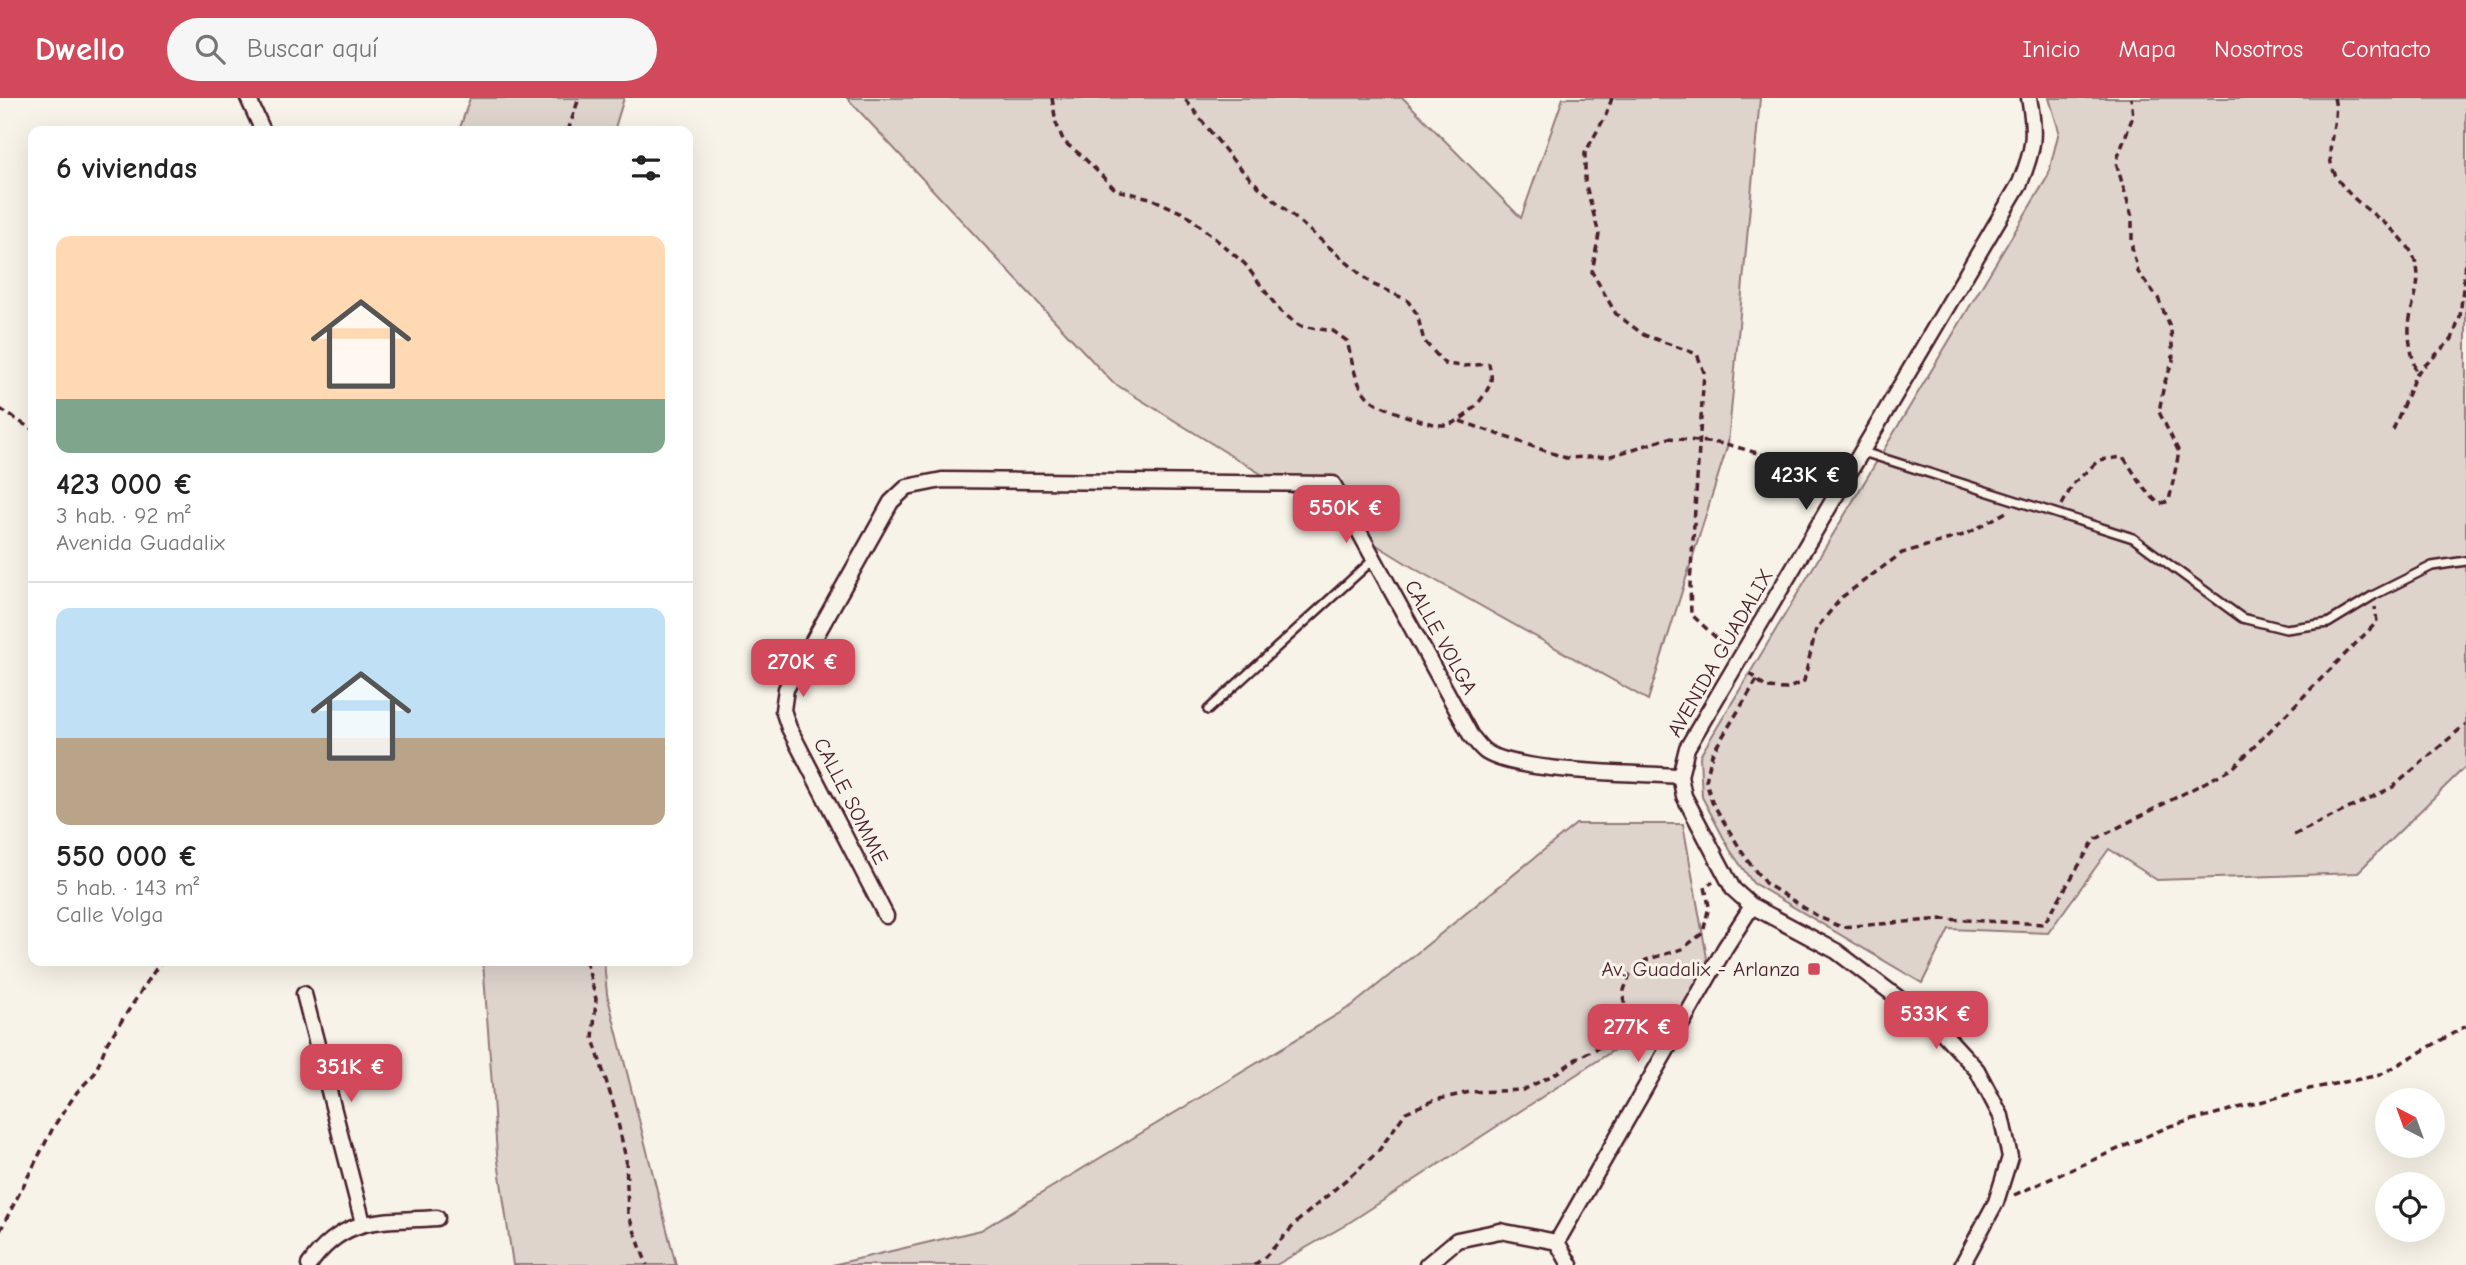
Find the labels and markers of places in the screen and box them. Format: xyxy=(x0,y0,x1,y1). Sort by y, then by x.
pin: 423K € xyxy=(1749,452,1863,512)
pin: 550K € xyxy=(1289,486,1403,545)
pin: 270K € xyxy=(746,640,860,699)
place label: Av. Guadalix - Arlanza xyxy=(1601,957,1800,981)
marker: Av. Guadalix - Arlanza xyxy=(1806,961,1822,977)
pin: 533K € xyxy=(1879,992,1993,1051)
pin: 277K € xyxy=(1581,1004,1695,1064)
pin: 351K € xyxy=(294,1044,408,1104)

